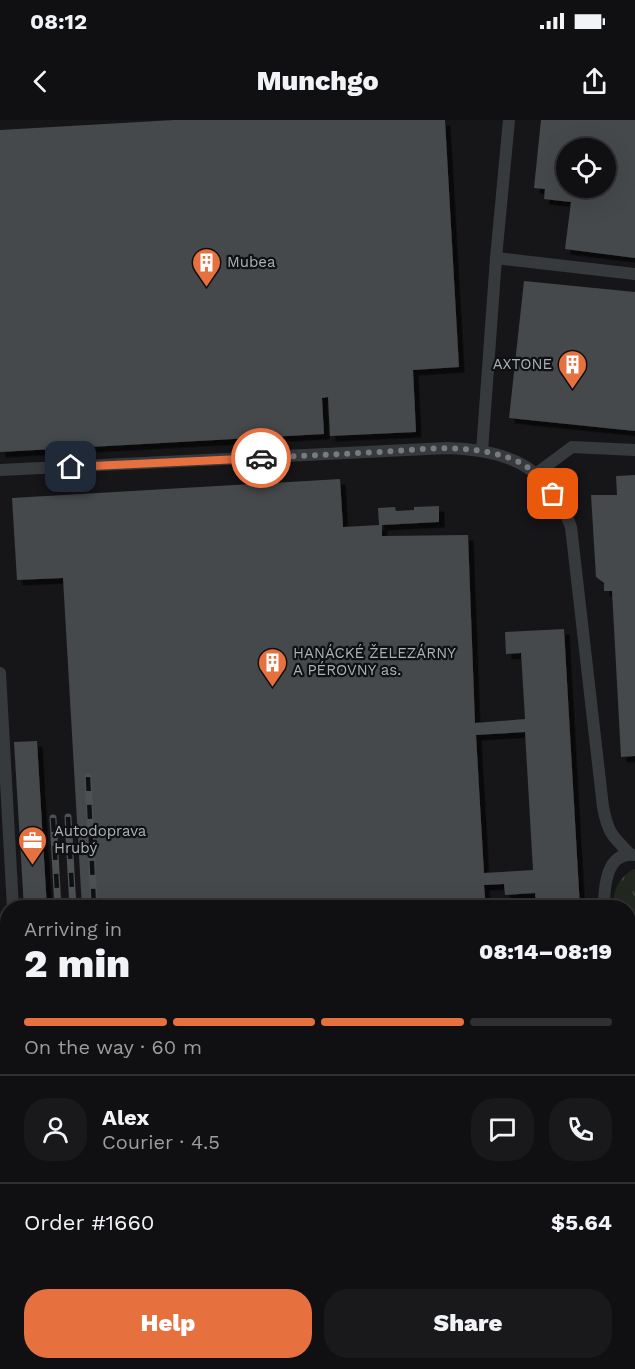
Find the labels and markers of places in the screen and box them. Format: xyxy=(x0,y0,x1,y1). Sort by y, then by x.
building icon: Mubea xyxy=(190,246,222,288)
place label: Mubea xyxy=(227,253,276,271)
building icon: AXTONE xyxy=(557,348,589,390)
place label: AXTONE xyxy=(493,355,552,373)
pin xyxy=(45,441,96,492)
pin xyxy=(527,468,578,519)
place label: HANÁCKÉ ŽELEZÁRNY A PÉROVNY as. xyxy=(293,644,456,679)
building icon: HANÁCKÉ ŽELEZÁRNY A PÉROVNY as. xyxy=(256,646,288,688)
place label: Autodoprava Hrubý xyxy=(54,822,147,857)
office icon: Autodoprava Hrubý xyxy=(17,824,49,866)

